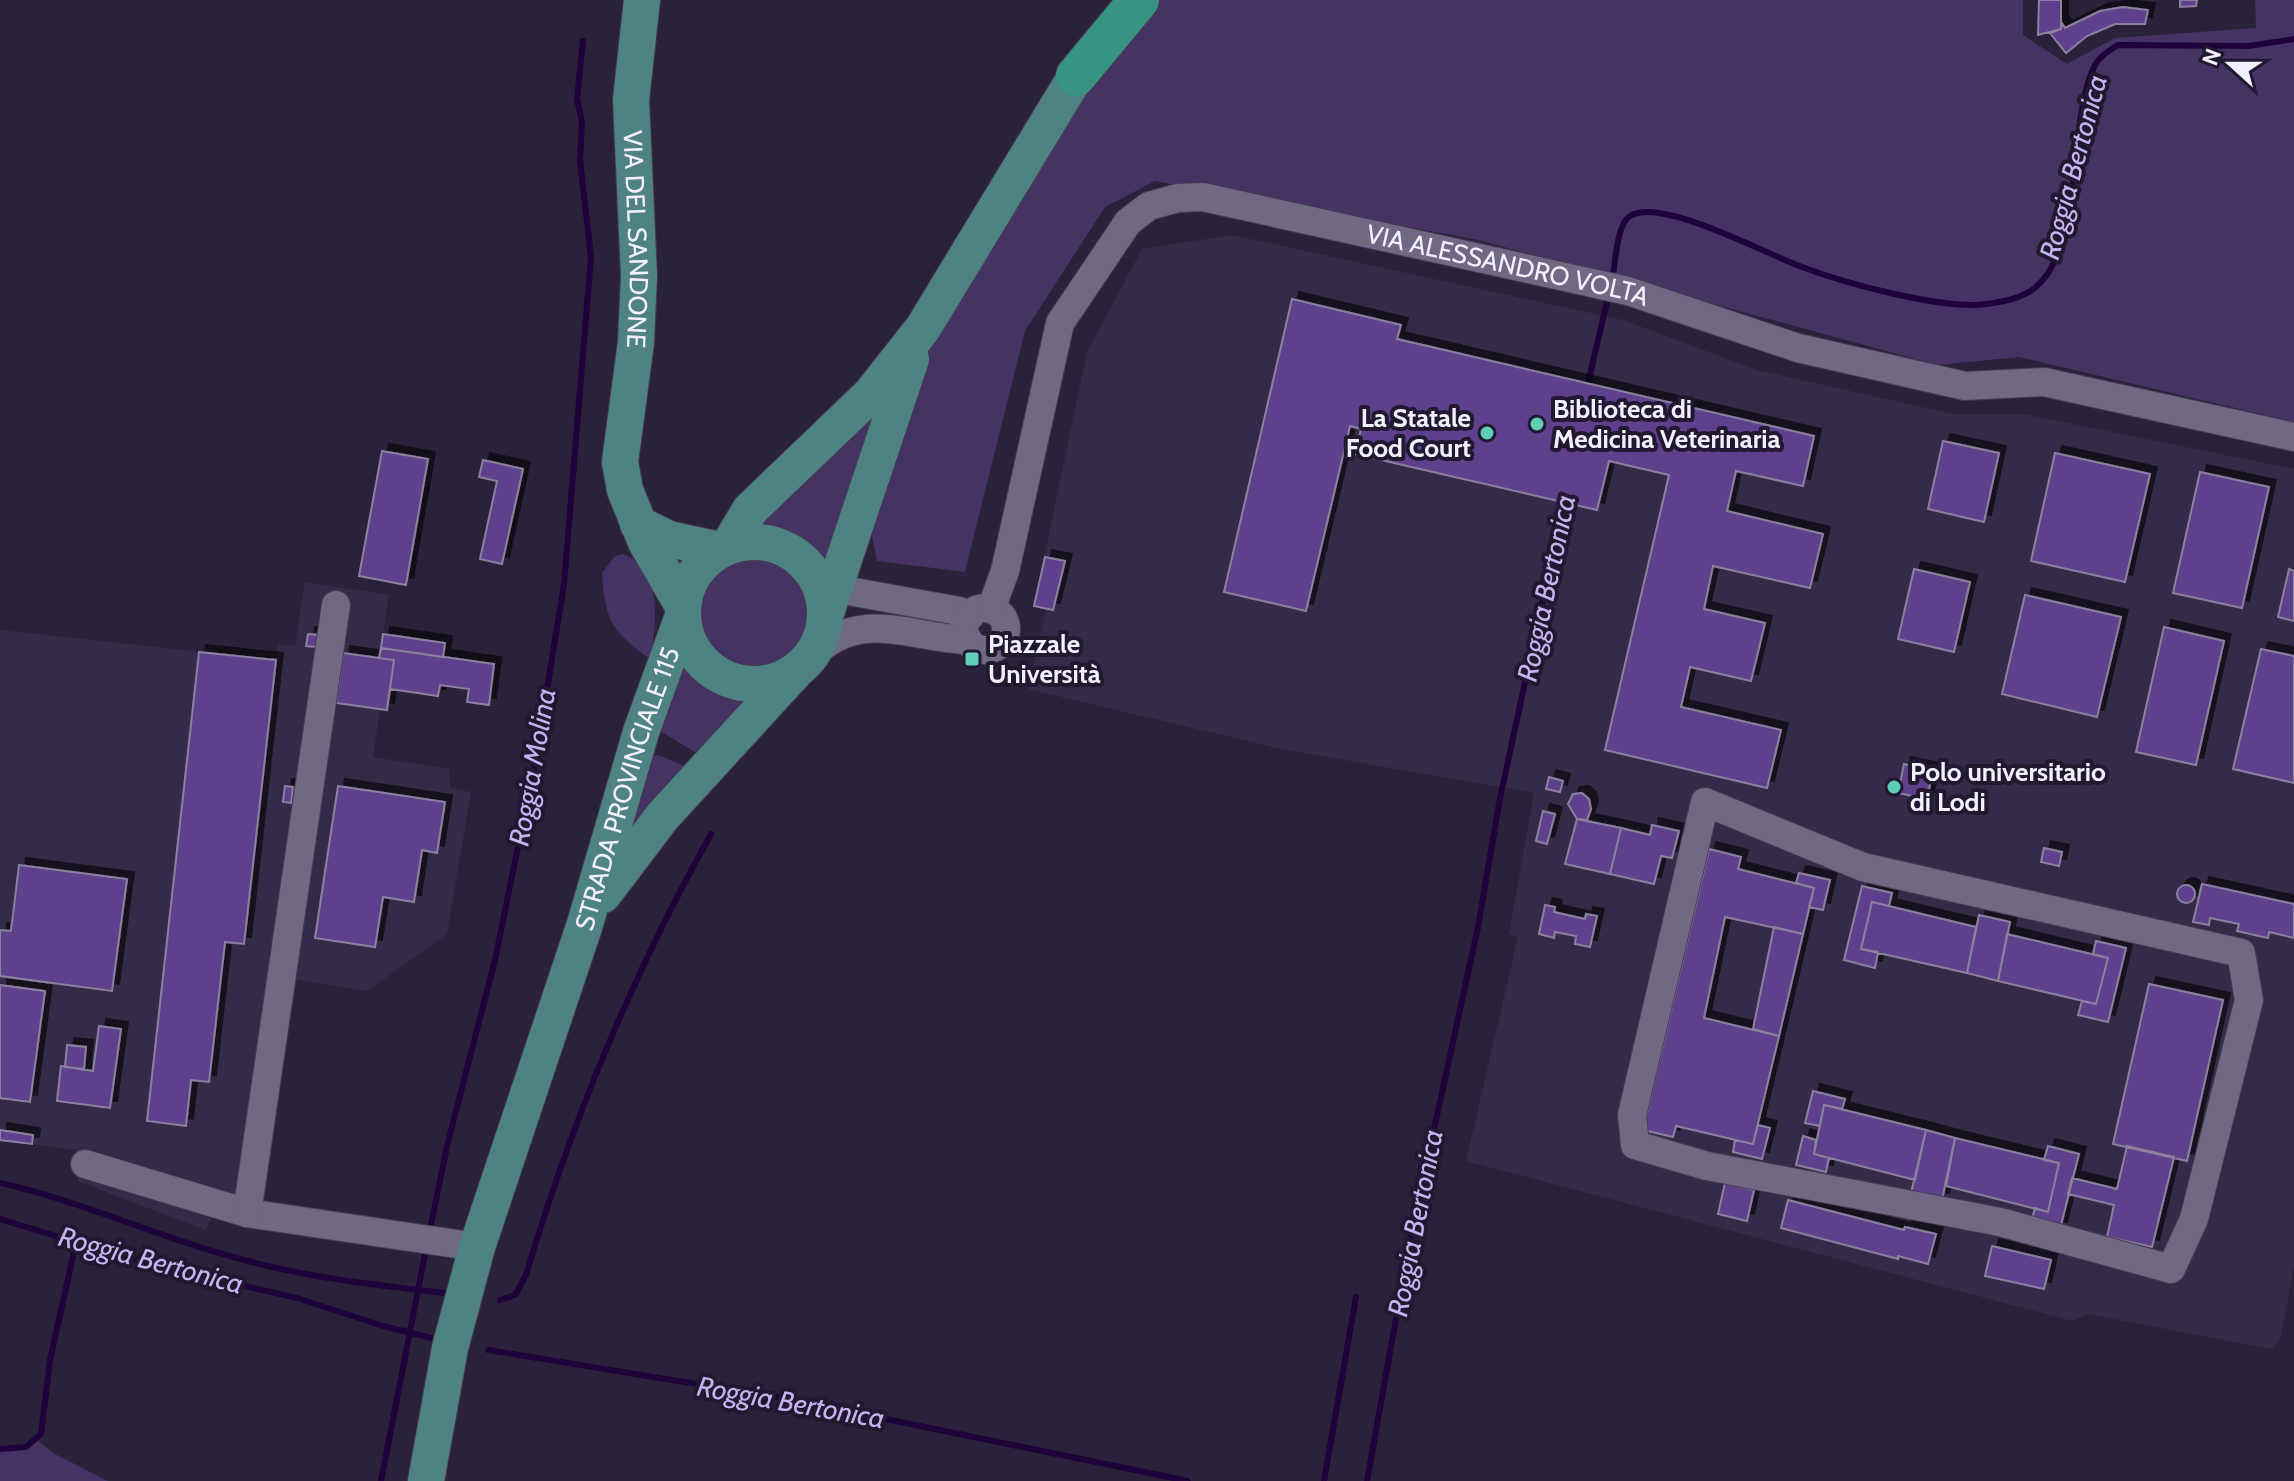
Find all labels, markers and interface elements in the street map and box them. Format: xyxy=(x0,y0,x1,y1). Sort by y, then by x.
north arrow xyxy=(2190,24,2270,104)
text: N xyxy=(2196,45,2227,69)
water label: Roggia Bertonica xyxy=(2032,71,2114,263)
street label: VIA DEL SANDONE xyxy=(616,130,655,349)
street label: VIA ALESSANDRO VOLTA xyxy=(1364,218,1653,313)
place label: Biblioteca di Medicina Veterinaria xyxy=(1553,393,1780,455)
place label: La Statale Food Court xyxy=(1346,402,1471,464)
marker: Biblioteca di Medicina Veterinaria xyxy=(1528,415,1546,433)
marker: La Statale Food Court xyxy=(1478,424,1496,442)
water label: Roggia Bertonica xyxy=(1510,492,1582,684)
place label: Piazzale Università xyxy=(988,628,1101,690)
street label: STRADA PROVINCIALE 115 xyxy=(568,642,687,934)
marker: Piazzale Università xyxy=(963,650,981,668)
water label: Roggia Molina xyxy=(501,685,563,849)
place label: Polo universitario di Lodi xyxy=(1910,756,2106,818)
marker: Polo universitario di Lodi xyxy=(1885,778,1903,796)
water label: Roggia Bertonica xyxy=(1380,1127,1450,1319)
water label: Roggia Bertonica xyxy=(55,1219,247,1301)
water label: Roggia Bertonica xyxy=(695,1369,887,1435)

